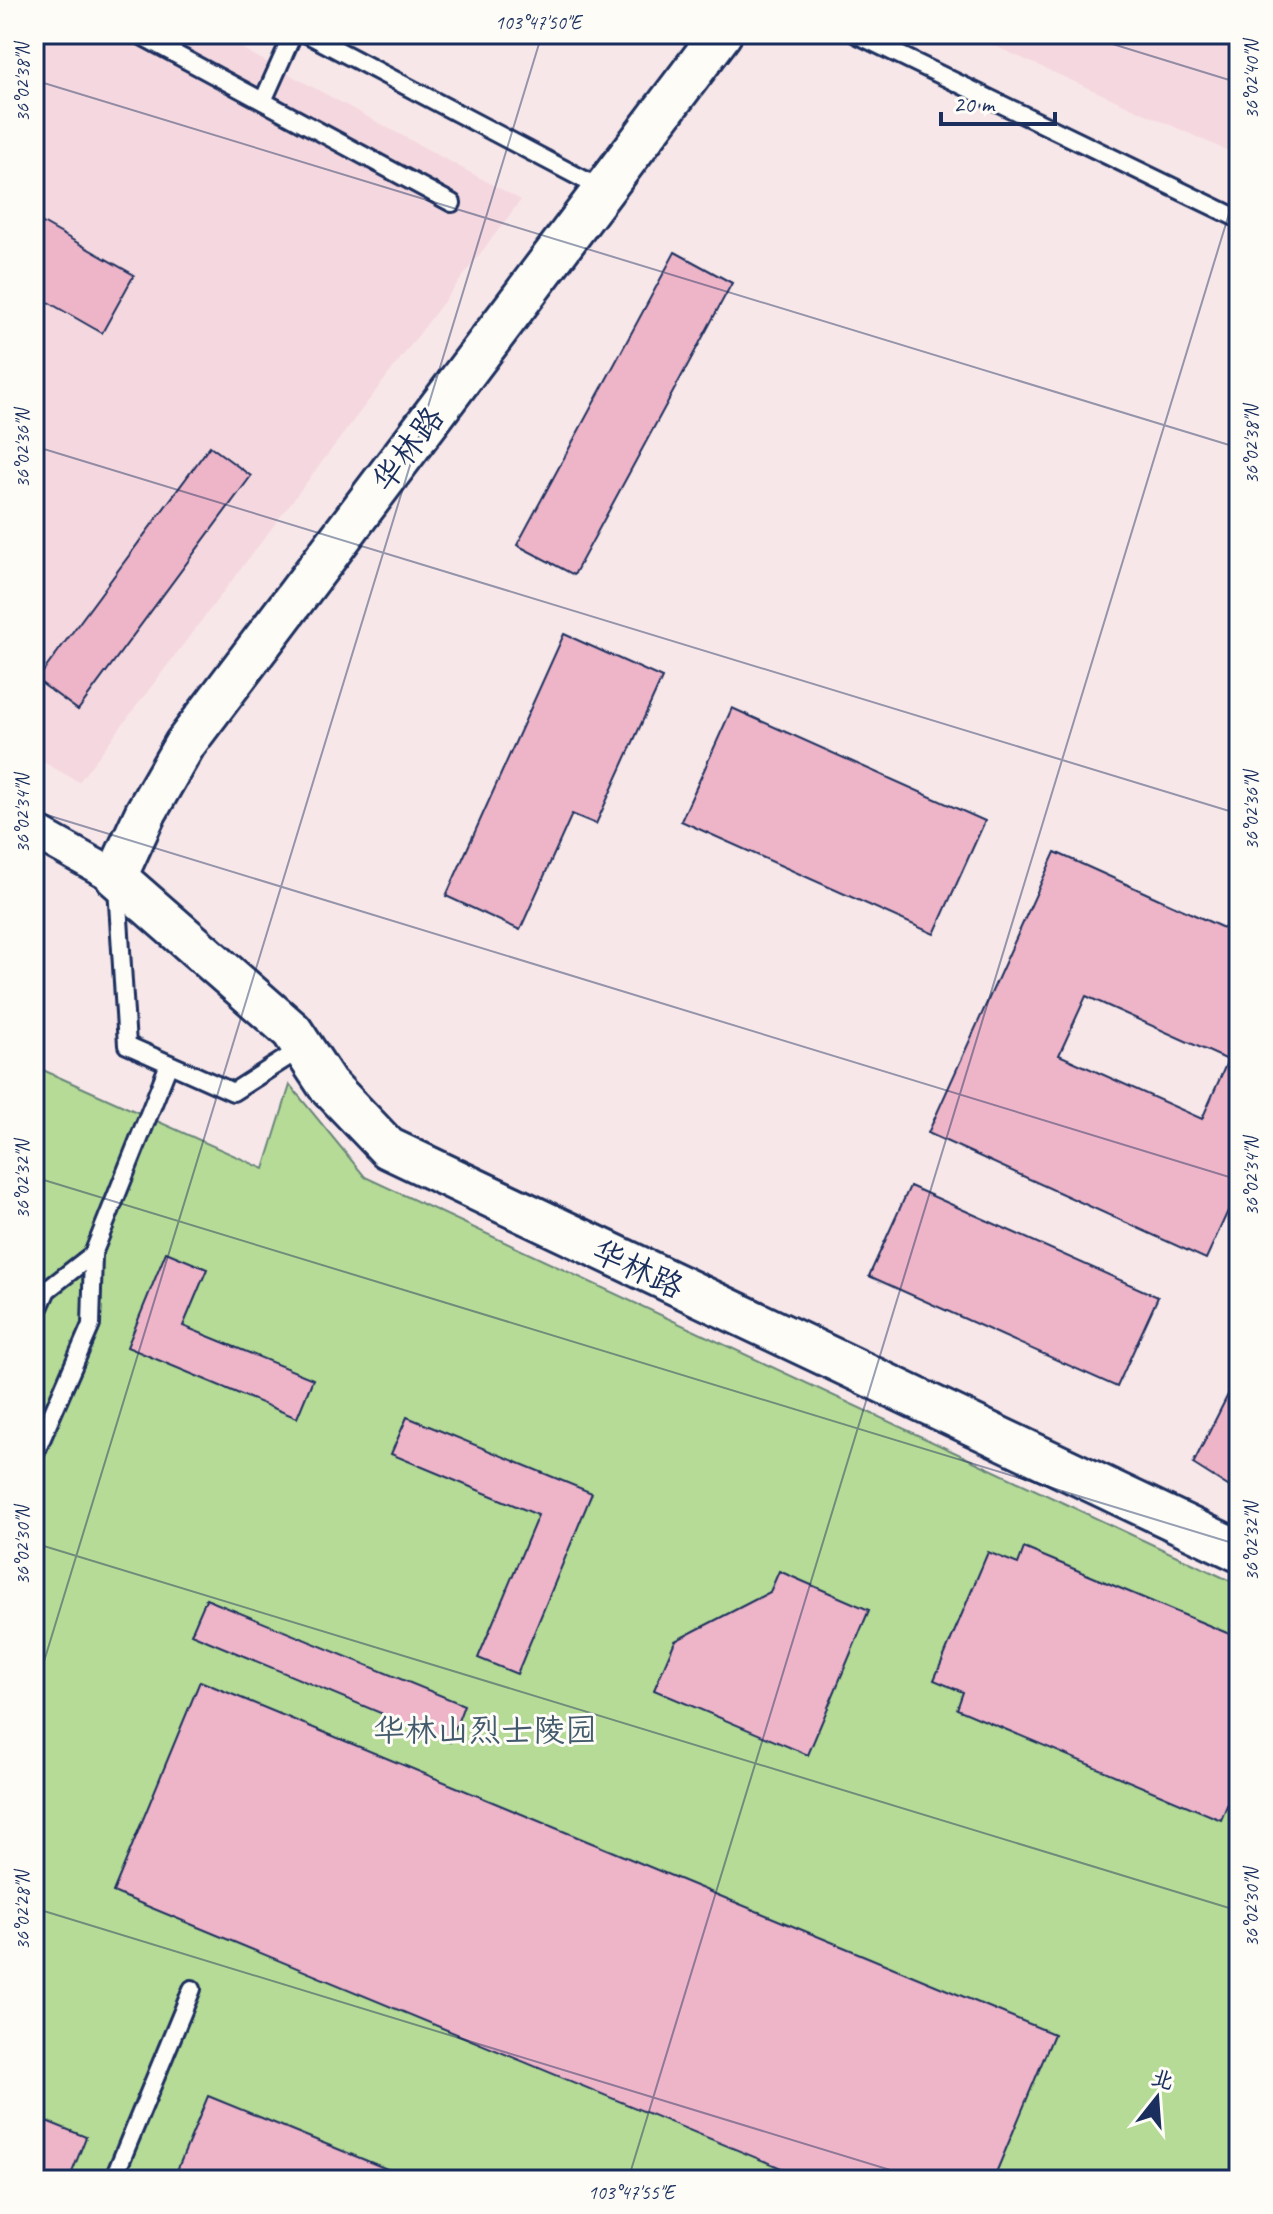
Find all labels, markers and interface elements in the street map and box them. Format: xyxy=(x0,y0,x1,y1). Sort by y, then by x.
text: 103°47'50"E xyxy=(495,10,584,35)
text: 36°02'40"N xyxy=(1239,38,1264,119)
text: 36°02'38"N xyxy=(10,41,35,122)
scale bar xyxy=(941,76,1055,126)
text: 20 m xyxy=(953,89,996,119)
street label: 华林路 xyxy=(363,398,453,500)
text: 36°02'38"N xyxy=(1239,403,1264,484)
text: 36°02'36"N xyxy=(10,407,35,488)
text: 36°02'36"N xyxy=(1239,769,1264,850)
text: 36°02'34"N xyxy=(10,772,35,853)
text: 36°02'34"N xyxy=(1239,1135,1264,1216)
text: 36°02'32"N xyxy=(10,1138,35,1219)
street label: 华林路 xyxy=(586,1230,690,1308)
text: 36°02'32"N xyxy=(1239,1500,1264,1581)
text: 36°02'30"N xyxy=(10,1504,35,1585)
park label: 华林山烈士陵园 xyxy=(373,1710,597,1751)
text: 36°02'30"N xyxy=(1239,1866,1264,1947)
text: 36°02'28"N xyxy=(10,1869,35,1950)
north arrow xyxy=(1117,2058,1197,2138)
text: 北 xyxy=(1148,2063,1177,2096)
text: 103°47'55"E xyxy=(588,2180,677,2205)

